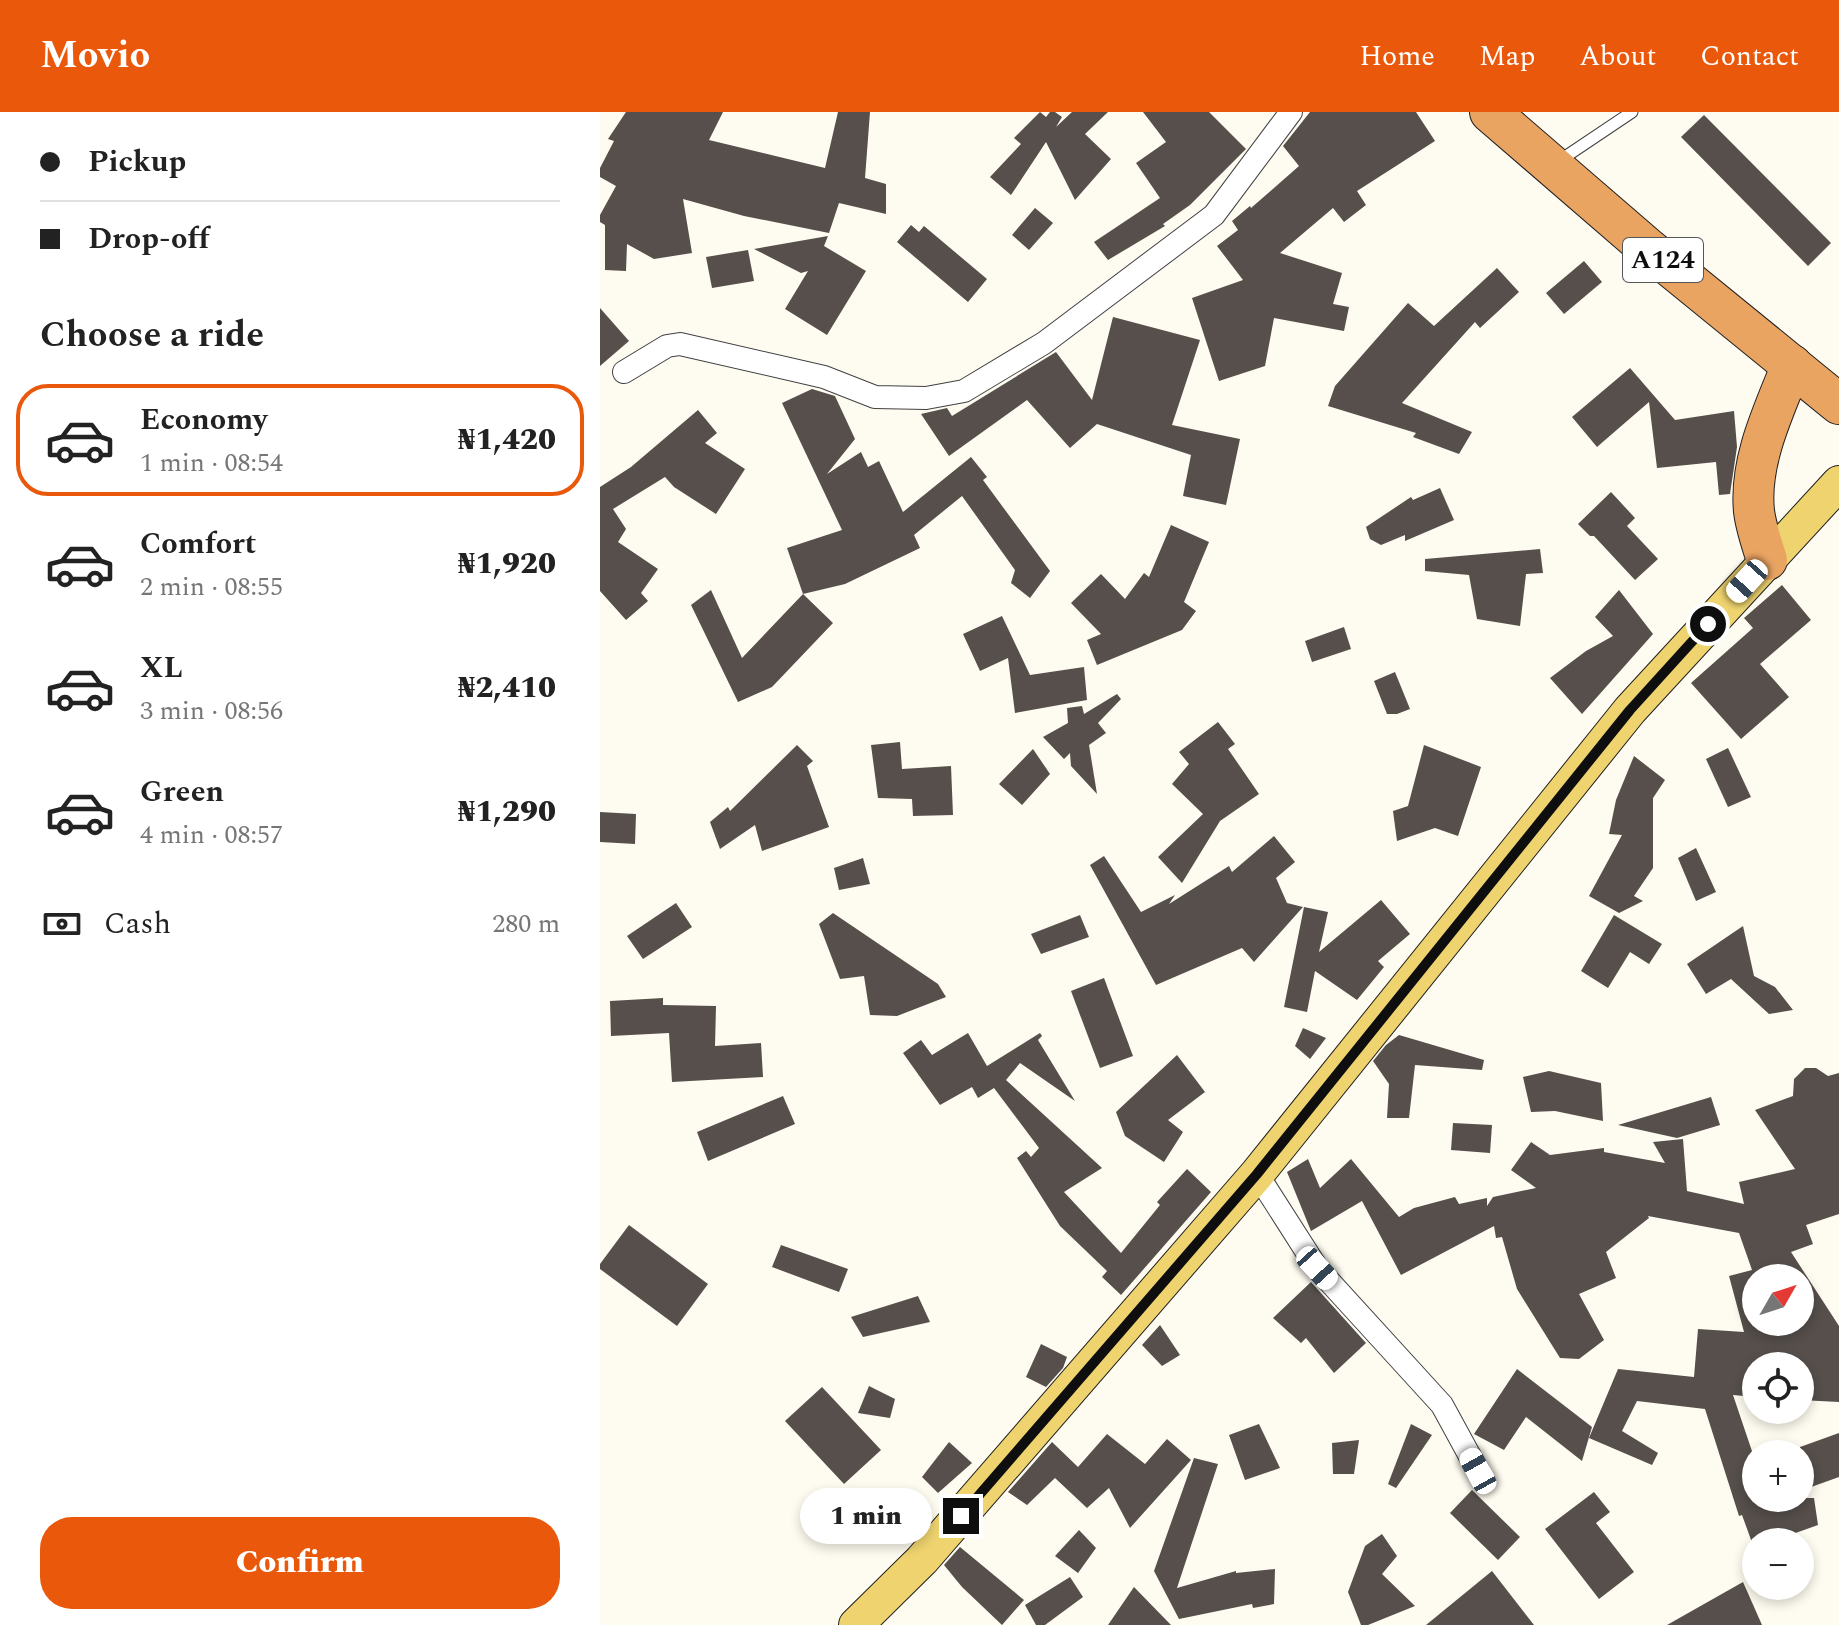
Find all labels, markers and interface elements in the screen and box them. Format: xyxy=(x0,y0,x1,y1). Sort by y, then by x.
text: Movio xyxy=(40,27,150,85)
text: Home xyxy=(1359,35,1435,78)
text: Map xyxy=(1479,35,1535,78)
text: About xyxy=(1579,35,1656,78)
text: Contact xyxy=(1700,35,1799,78)
text: Pickup xyxy=(88,139,186,185)
text: Drop-off xyxy=(88,216,209,262)
road number: A124 xyxy=(1623,238,1703,282)
text: Choose a ride xyxy=(40,308,264,363)
text: Economy xyxy=(140,397,267,443)
icon: car xyxy=(44,404,116,476)
text: ₦1,420 xyxy=(458,417,556,463)
text: 1 min · 08:54 xyxy=(140,443,283,483)
text: Comfort xyxy=(140,521,256,567)
icon: car xyxy=(44,528,116,600)
text: ₦1,920 xyxy=(458,541,556,587)
car xyxy=(1722,555,1772,607)
text: 2 min · 08:55 xyxy=(140,567,283,607)
route start xyxy=(1690,606,1726,642)
text: XL xyxy=(140,645,183,691)
icon: car xyxy=(44,652,116,724)
text: ₦2,410 xyxy=(458,665,556,711)
text: 3 min · 08:56 xyxy=(140,691,283,731)
text: Green xyxy=(140,769,224,815)
icon: car xyxy=(44,776,116,848)
text: ₦1,290 xyxy=(458,789,556,835)
text: 4 min · 08:57 xyxy=(140,815,283,855)
text: Cash xyxy=(104,901,171,947)
icon: cash xyxy=(40,902,84,946)
text: 280 m xyxy=(492,904,560,944)
car xyxy=(1292,1242,1342,1294)
north arrow xyxy=(1742,1264,1814,1336)
map controls xyxy=(1742,1264,1814,1600)
button: locate xyxy=(1742,1352,1814,1424)
button: + xyxy=(1742,1440,1814,1512)
car xyxy=(1456,1444,1500,1498)
callout: 1 min xyxy=(801,1488,933,1544)
text: 1 min xyxy=(830,1496,902,1536)
route end xyxy=(943,1498,979,1534)
button: Confirm xyxy=(40,1517,560,1609)
button: − xyxy=(1742,1528,1814,1600)

